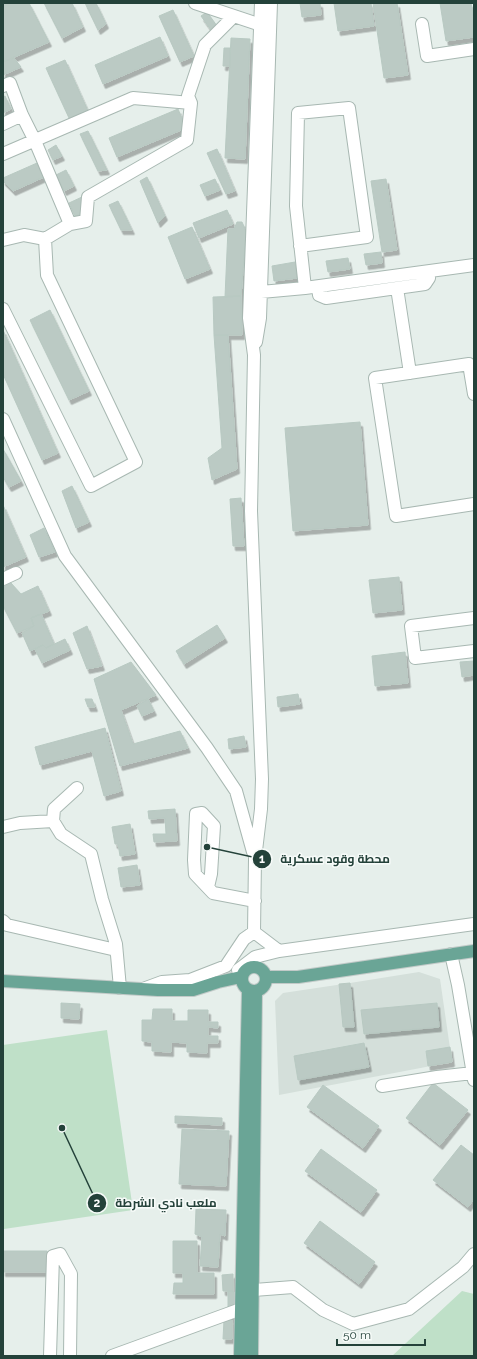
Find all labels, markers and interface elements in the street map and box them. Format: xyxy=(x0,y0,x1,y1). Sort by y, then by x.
callout: محطة وقود عسكرية xyxy=(252,847,398,871)
text: 1 xyxy=(259,852,265,866)
text: محطة وقود عسكرية xyxy=(280,852,390,867)
callout: ملعب نادي الشرطة xyxy=(87,1191,225,1215)
text: 2 xyxy=(94,1196,101,1210)
text: ملعب نادي الشرطة xyxy=(115,1196,217,1213)
scale bar xyxy=(337,1321,425,1347)
text: 50 m xyxy=(343,1328,371,1342)

